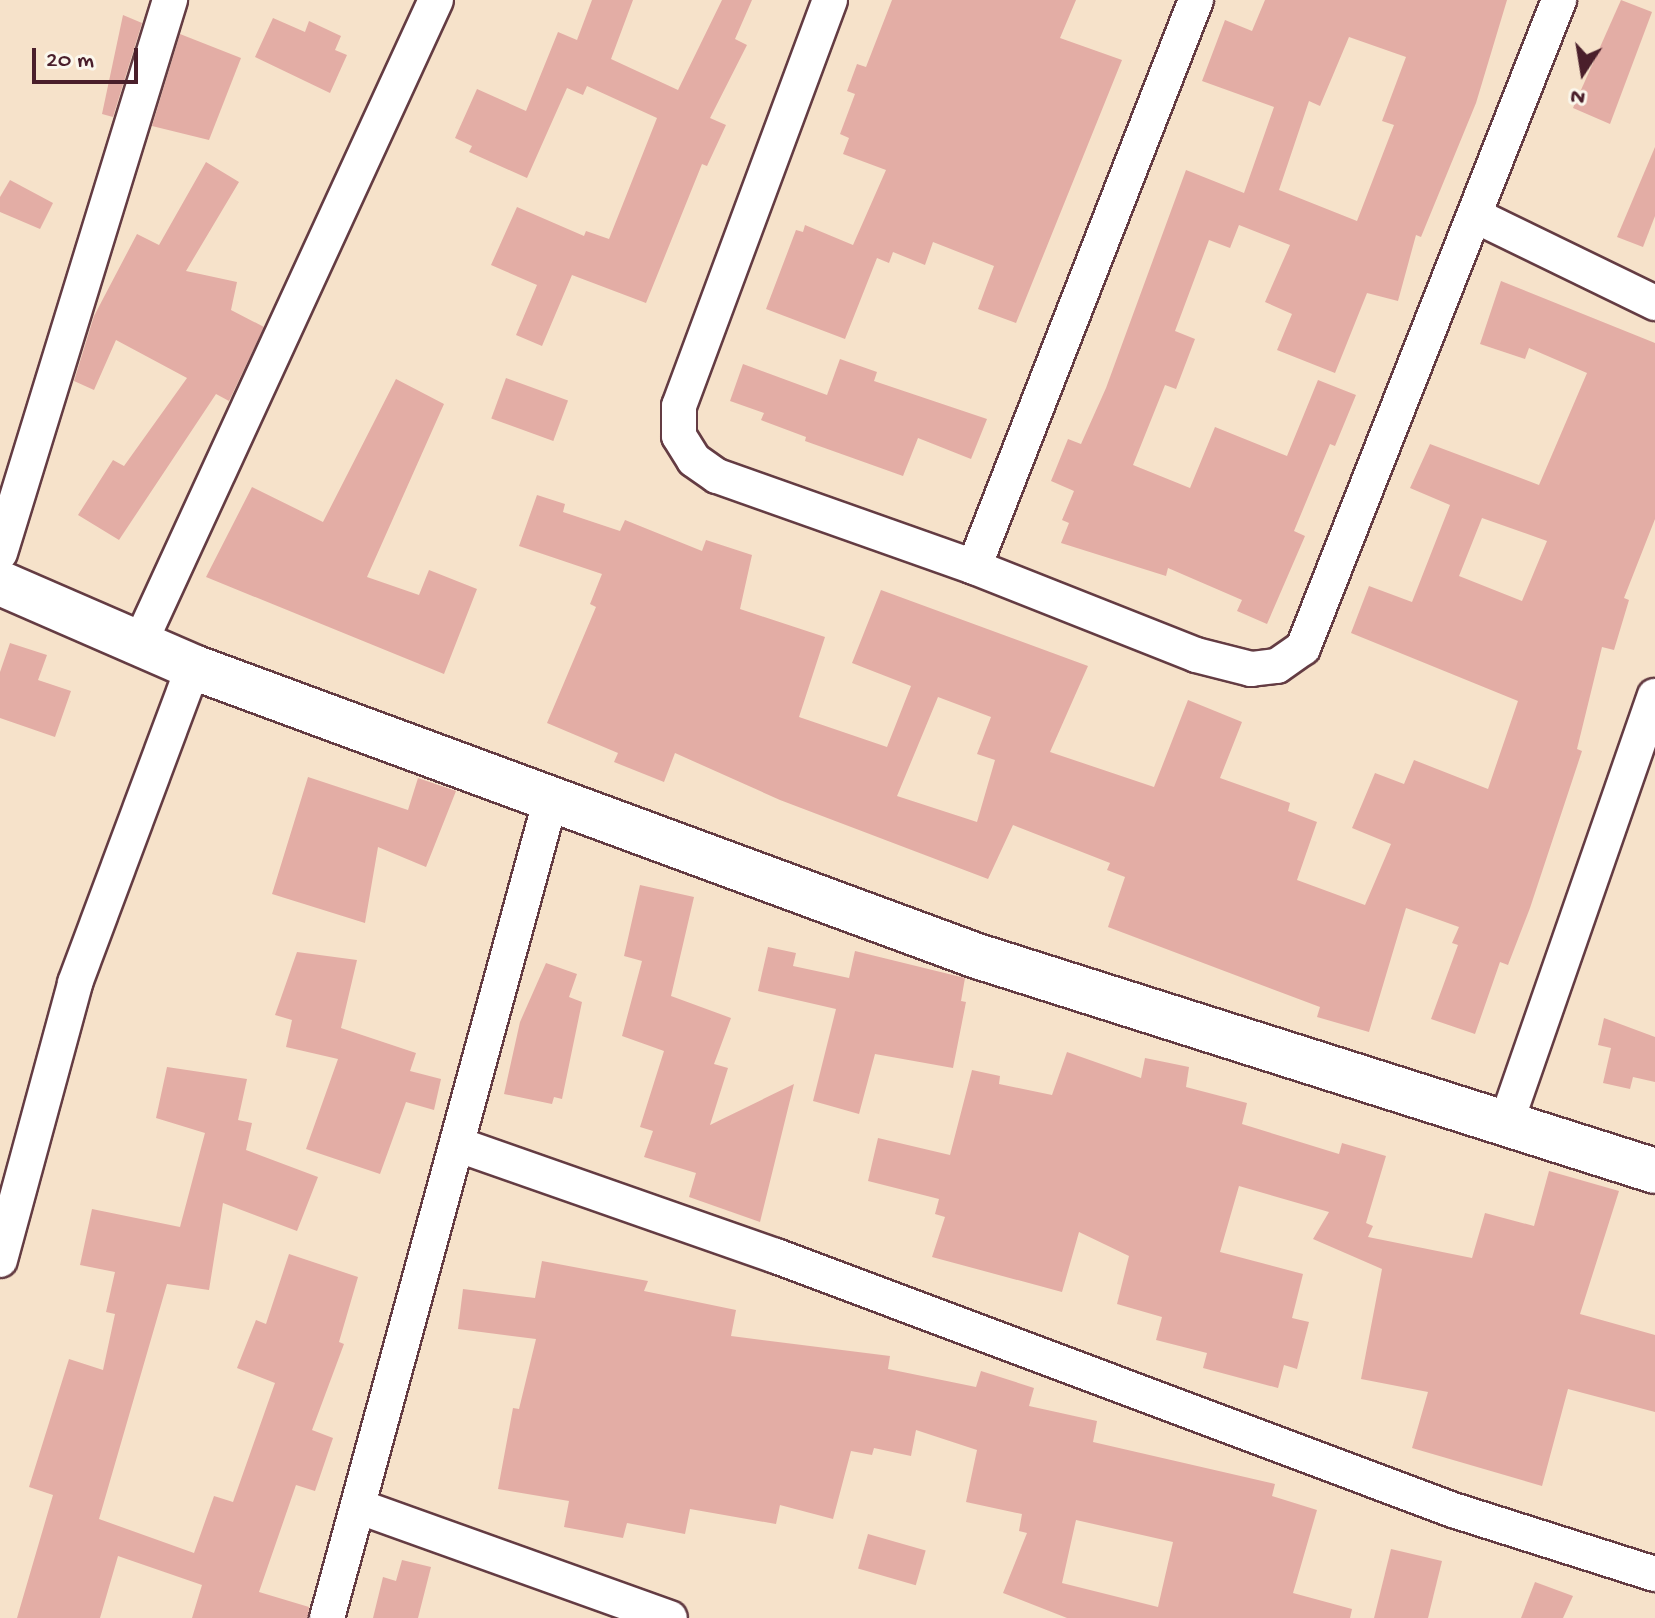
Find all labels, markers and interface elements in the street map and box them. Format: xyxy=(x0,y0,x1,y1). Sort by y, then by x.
scale bar xyxy=(36,32,142,82)
north arrow xyxy=(1543,32,1623,112)
text: 20 m xyxy=(46,47,94,76)
text: N xyxy=(1568,81,1588,110)

